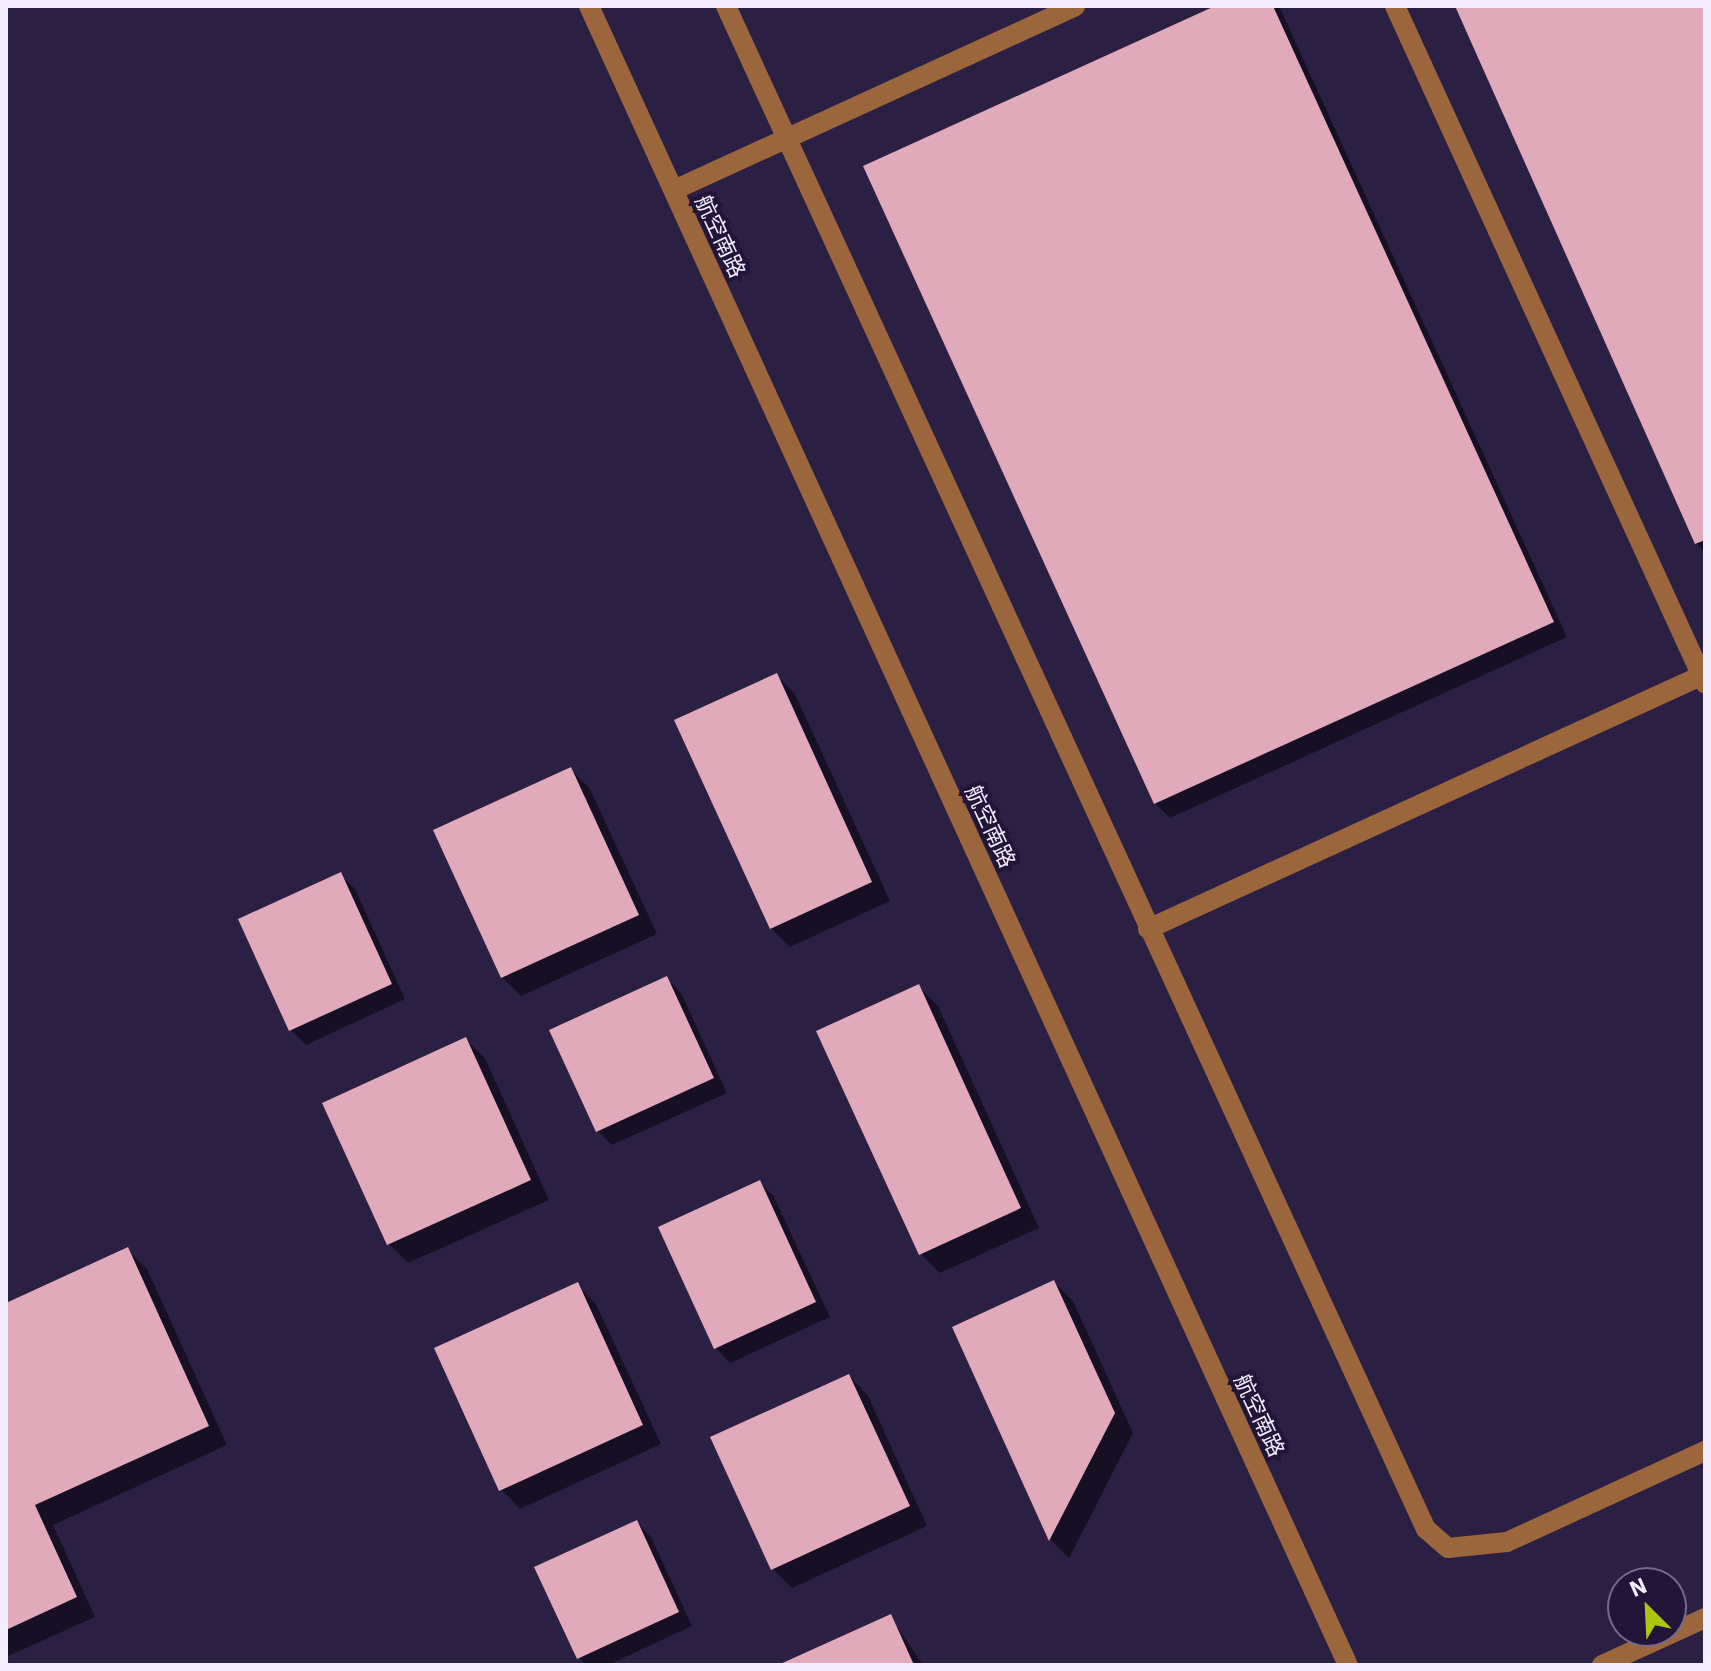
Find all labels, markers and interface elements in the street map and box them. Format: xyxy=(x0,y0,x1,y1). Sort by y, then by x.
street label: 航空南路 xyxy=(690,191,752,281)
street label: 航空南路 xyxy=(960,781,1022,871)
street label: 航空南路 xyxy=(1229,1370,1291,1460)
north arrow xyxy=(1607,1567,1687,1647)
text: N xyxy=(1625,1570,1651,1603)

